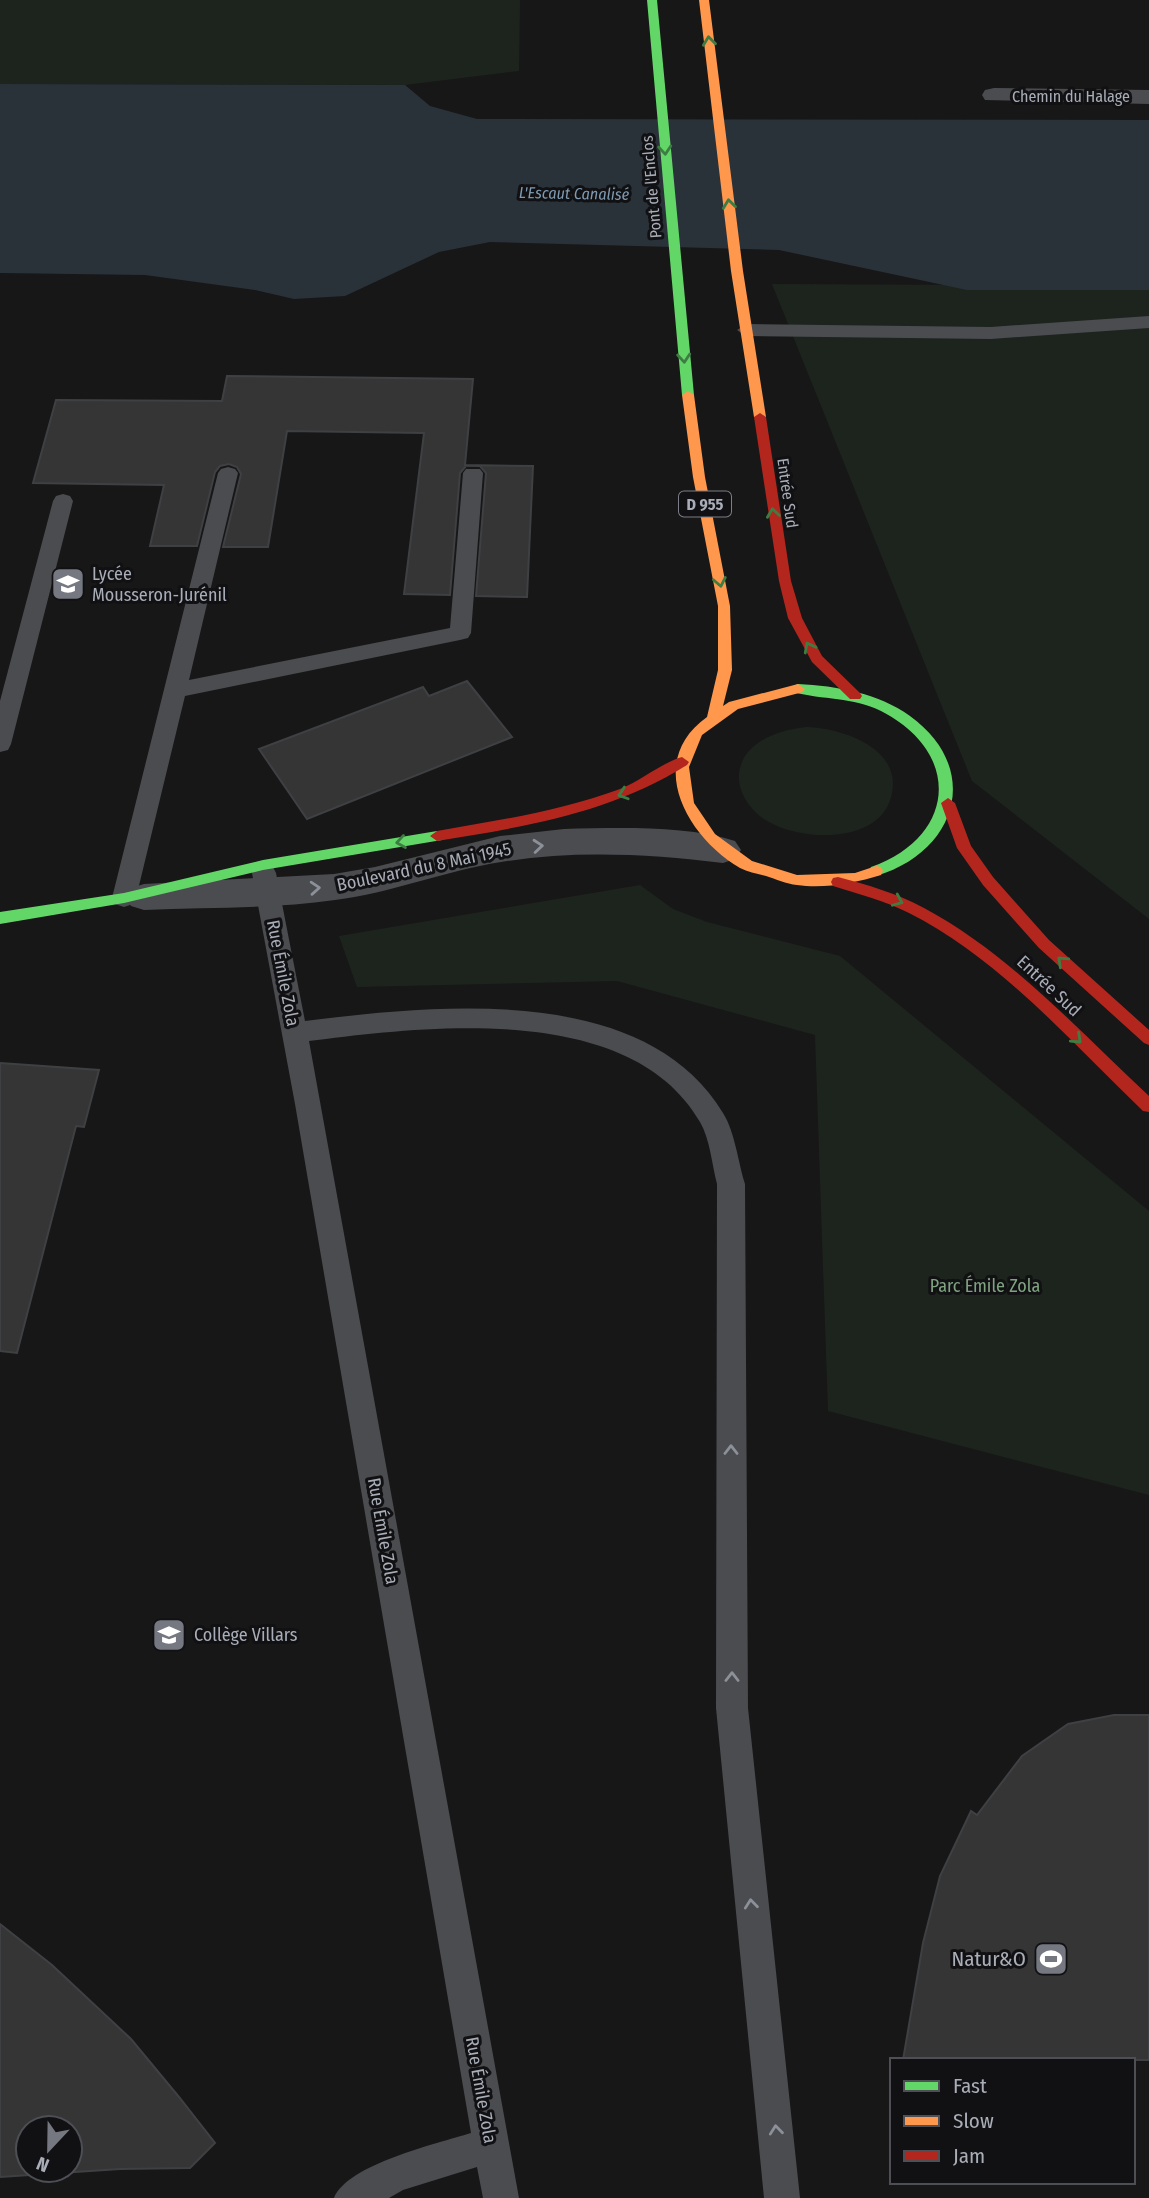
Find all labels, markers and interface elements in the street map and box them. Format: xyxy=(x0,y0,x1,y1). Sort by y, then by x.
one-way arrow xyxy=(702,36,717,47)
street label: Chemin du Halage xyxy=(1012,87,1130,106)
street label: Pont de l'Enclos xyxy=(638,135,665,239)
one-way arrow xyxy=(657,145,672,156)
water label: L'Escaut Canalisé xyxy=(519,183,630,204)
one-way arrow xyxy=(722,198,737,210)
one-way arrow xyxy=(676,352,691,363)
street label: Entrée Sud xyxy=(773,457,802,529)
road number: D 955 xyxy=(679,491,731,516)
one-way arrow xyxy=(766,508,781,519)
place label: Lycée Mousseron-Jurénil xyxy=(92,563,227,606)
school or university icon: Lycée Mousseron-Jurénil xyxy=(49,565,87,603)
one-way arrow xyxy=(712,576,727,588)
one-way arrow xyxy=(803,642,817,655)
one-way arrow xyxy=(617,786,630,800)
one-way arrow xyxy=(395,834,407,849)
street label: Boulevard du 8 Mai 1945 xyxy=(335,838,513,896)
one-way arrow xyxy=(533,839,544,854)
one-way arrow xyxy=(310,881,321,896)
one-way arrow xyxy=(891,893,903,907)
street label: Rue Émile Zola xyxy=(262,918,305,1028)
street label: Entrée Sud xyxy=(1012,951,1086,1021)
one-way arrow xyxy=(1057,956,1070,969)
one-way arrow xyxy=(1069,1031,1082,1043)
park label: Parc Émile Zola xyxy=(930,1274,1040,1297)
one-way arrow xyxy=(723,1444,739,1455)
street label: Rue Émile Zola xyxy=(363,1476,404,1586)
school or university icon: Collège Villars xyxy=(150,1616,188,1654)
place label: Collège Villars xyxy=(194,1624,298,1646)
one-way arrow xyxy=(724,1672,740,1682)
one-way arrow xyxy=(744,1898,759,1909)
sports icon: Natur&O xyxy=(1032,1940,1070,1978)
place label: Natur&O xyxy=(951,1946,1026,1972)
street label: Rue Émile Zola xyxy=(461,2035,502,2145)
legend xyxy=(890,2058,1135,2184)
text: Fast xyxy=(953,2073,987,2099)
text: Slow xyxy=(953,2108,994,2134)
north arrow xyxy=(14,2114,84,2184)
one-way arrow xyxy=(768,2124,783,2136)
text: Jam xyxy=(953,2143,985,2169)
text: N xyxy=(33,2152,52,2177)

